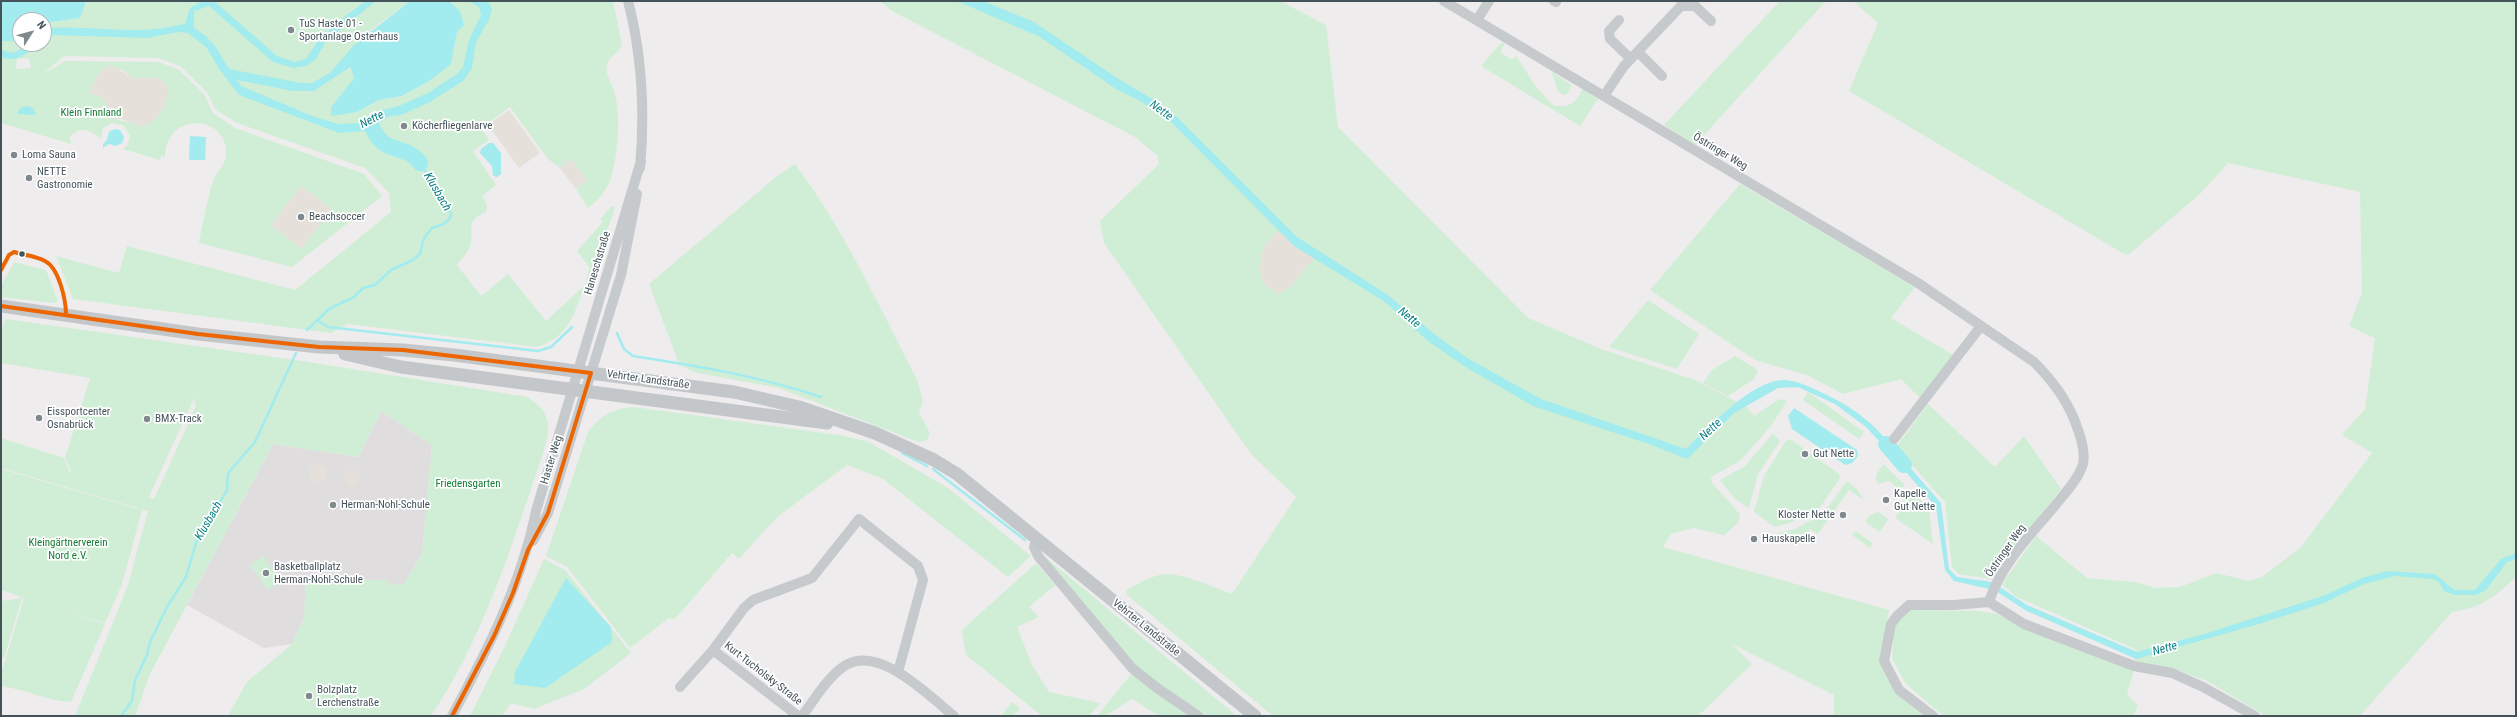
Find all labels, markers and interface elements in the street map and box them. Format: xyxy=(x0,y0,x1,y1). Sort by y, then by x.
north arrow xyxy=(12,12,52,52)
place label: TuS Haste 01 - Sportanlage Osterhaus xyxy=(299,17,398,43)
text: N xyxy=(34,19,49,32)
marker: TuS Haste 01 - Sportanlage Osterhaus xyxy=(286,25,296,35)
water label: Nette xyxy=(1147,98,1175,124)
park label: Klein Finnland xyxy=(60,106,122,120)
water label: Nette xyxy=(358,108,386,132)
place label: Köcherfliegenlarve xyxy=(412,119,492,133)
marker: Köcherfliegenlarve xyxy=(399,121,409,131)
street label: Östringer Weg xyxy=(1690,131,1750,173)
place label: Loma Sauna xyxy=(22,148,76,162)
marker: Loma Sauna xyxy=(9,150,19,160)
place label: NETTE Gastronomie xyxy=(37,165,93,191)
water label: Klusbach xyxy=(420,170,454,214)
marker: NETTE Gastronomie xyxy=(24,173,34,183)
place label: Beachsoccer xyxy=(309,210,365,224)
marker: Beachsoccer xyxy=(296,212,306,222)
street label: Haneschstraße xyxy=(582,230,614,296)
unlabelled marker xyxy=(17,249,27,259)
water label: Nette xyxy=(1395,305,1423,331)
street label: Vehrter Landstraße xyxy=(606,368,690,392)
place label: Eissportcenter Osnabrück xyxy=(47,405,110,431)
place label: BMX-Track xyxy=(155,412,202,426)
marker: Eissportcenter Osnabrück xyxy=(34,413,44,423)
marker: BMX-Track xyxy=(142,414,152,424)
water label: Nette xyxy=(1697,416,1725,444)
street label: Haster Weg xyxy=(538,434,566,486)
place label: Gut Nette xyxy=(1813,447,1854,461)
marker: Gut Nette xyxy=(1800,449,1810,459)
park label: Friedensgarten xyxy=(435,477,501,491)
place label: Kapelle Gut Nette xyxy=(1894,487,1935,513)
marker: Kapelle Gut Nette xyxy=(1881,495,1891,505)
place label: Herman-Nohl-Schule xyxy=(341,498,430,512)
water label: Klusbach xyxy=(192,499,226,543)
marker: Herman-Nohl-Schule xyxy=(328,500,338,510)
place label: Kloster Nette xyxy=(1778,508,1835,522)
marker: Kloster Nette xyxy=(1838,510,1848,520)
street label: Östringer Weg xyxy=(1983,522,2029,580)
place label: Hauskapelle xyxy=(1762,532,1815,546)
marker: Hauskapelle xyxy=(1749,534,1759,544)
park label: Kleingärtnerverein Nord e.V. xyxy=(28,536,108,562)
place label: Basketballplatz Herman-Nohl-Schule xyxy=(274,560,363,586)
marker: Basketballplatz Herman-Nohl-Schule xyxy=(261,568,271,578)
street label: Vehrter Landstraße xyxy=(1110,597,1182,659)
street label: Kurt-Tucholsky-Straße xyxy=(721,639,805,709)
water label: Nette xyxy=(2151,639,2179,659)
place label: Bolzplatz Lerchenstraße xyxy=(317,683,379,709)
marker: Bolzplatz Lerchenstraße xyxy=(304,691,314,701)

